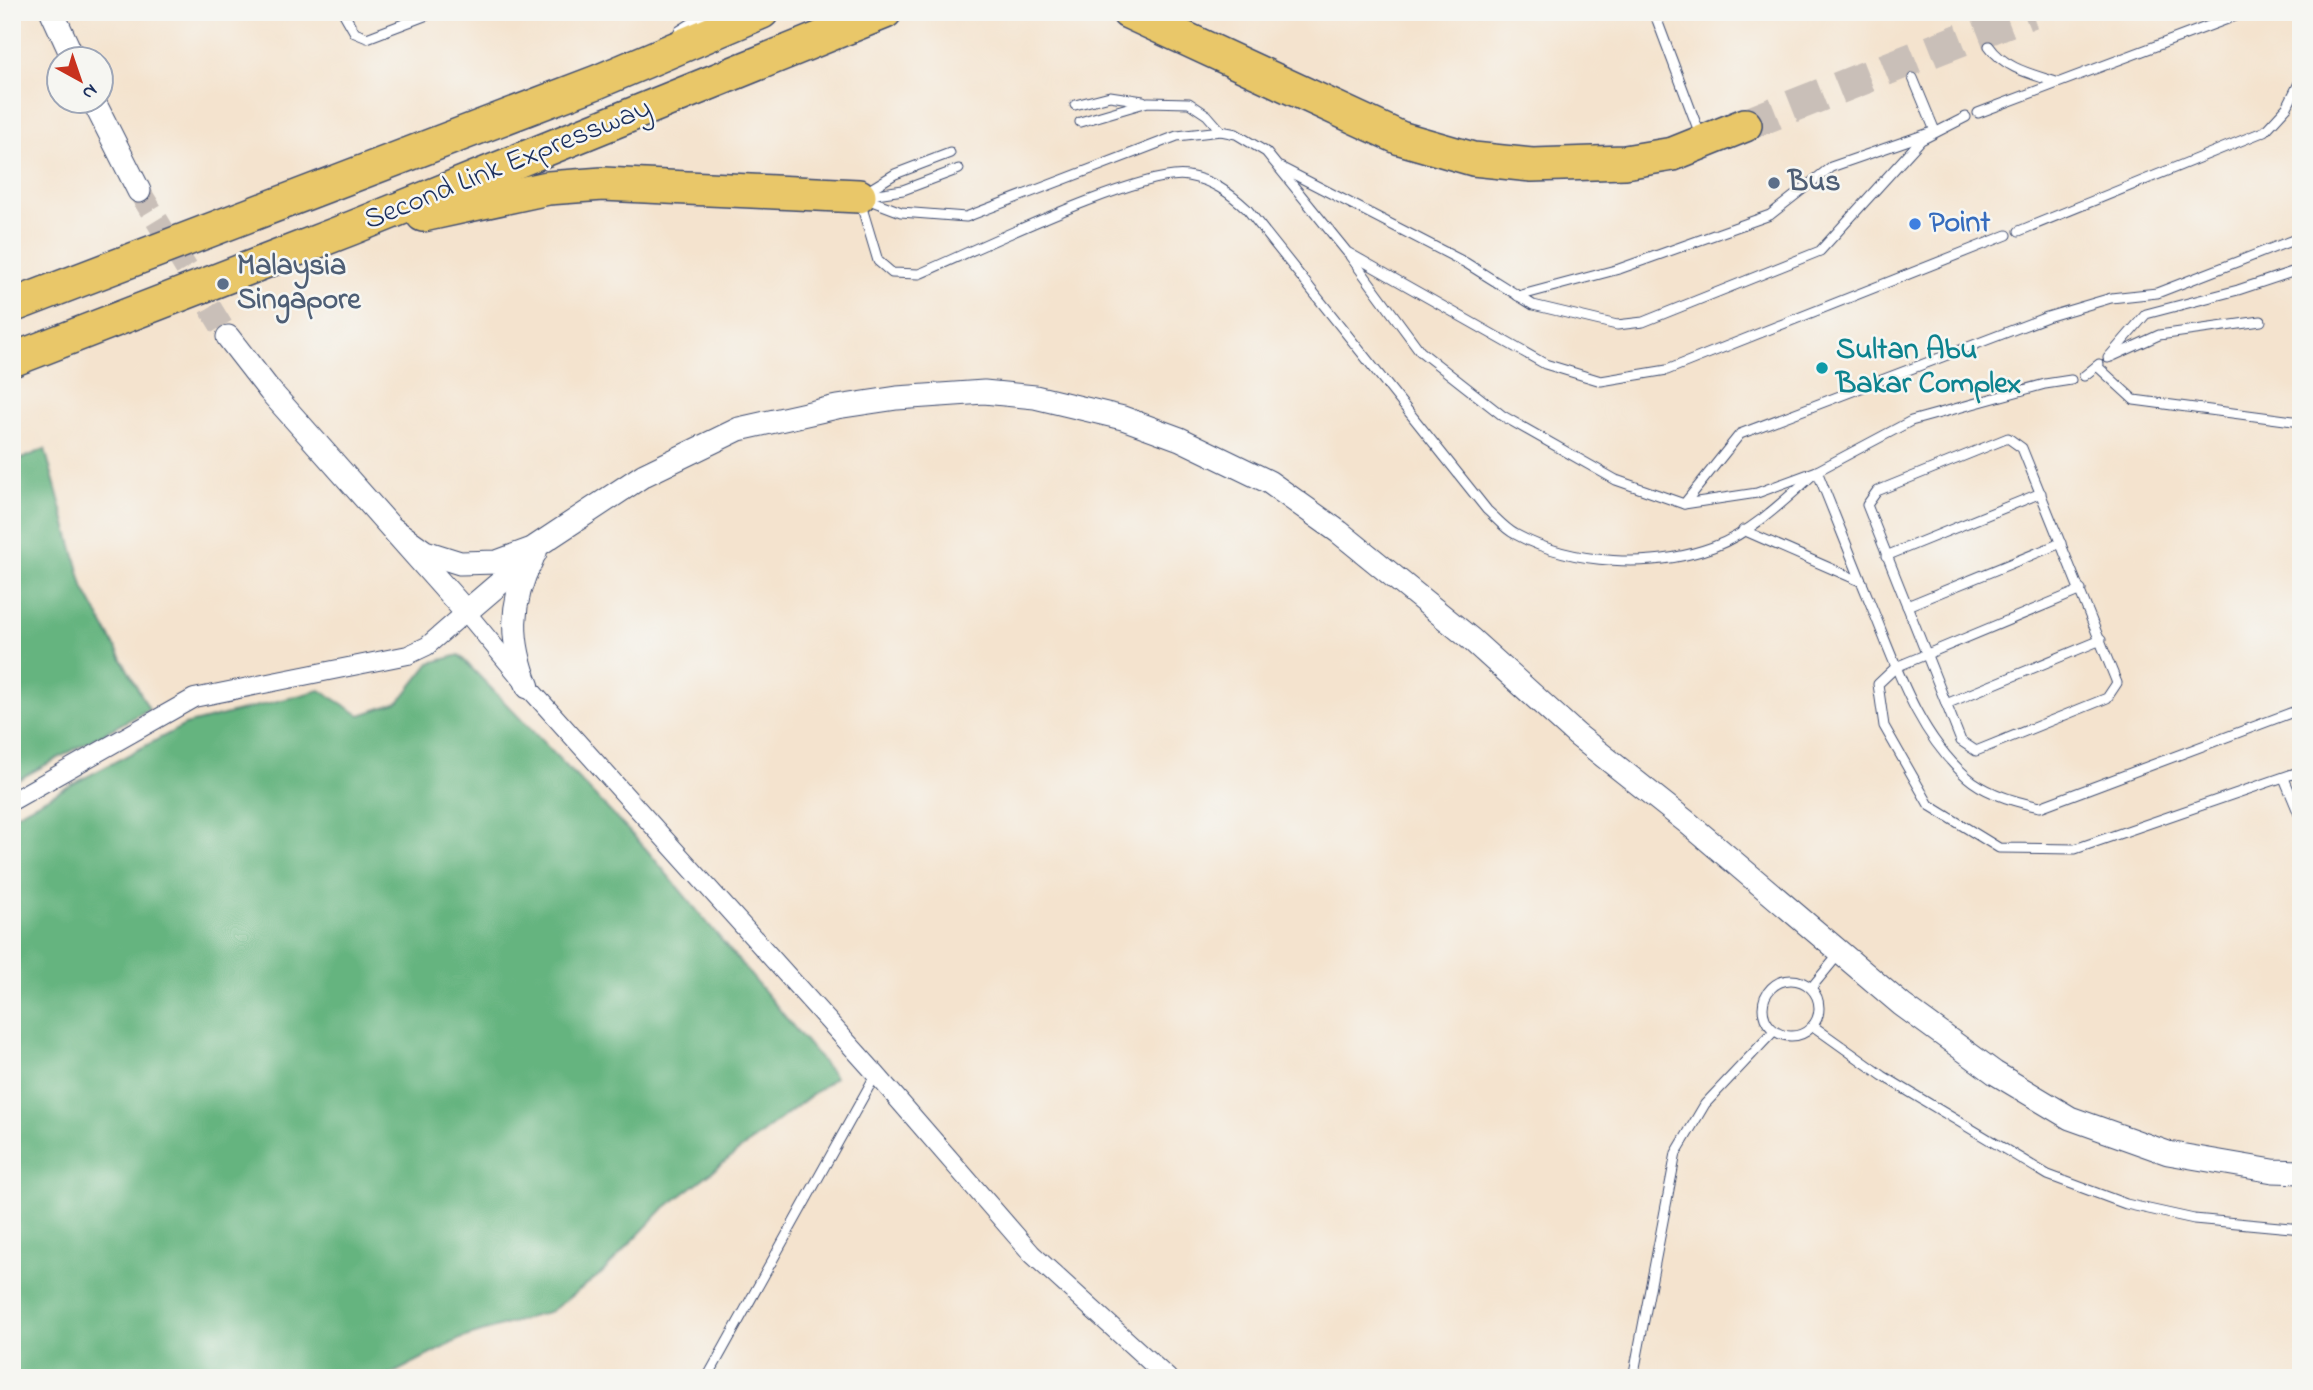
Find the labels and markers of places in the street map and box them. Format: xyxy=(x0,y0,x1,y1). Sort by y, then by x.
place label: Bus xyxy=(1786,161,1841,205)
marker: Bus xyxy=(1766,175,1782,191)
place label: Point xyxy=(1929,202,1991,246)
marker: Point xyxy=(1907,216,1923,232)
place label: Malaysia Singapore xyxy=(237,245,362,324)
marker: Malaysia Singapore xyxy=(215,276,231,292)
place label: Sultan Abu Bakar Complex xyxy=(1834,329,2021,407)
marker: Sultan Abu Bakar Complex xyxy=(1814,360,1830,376)

